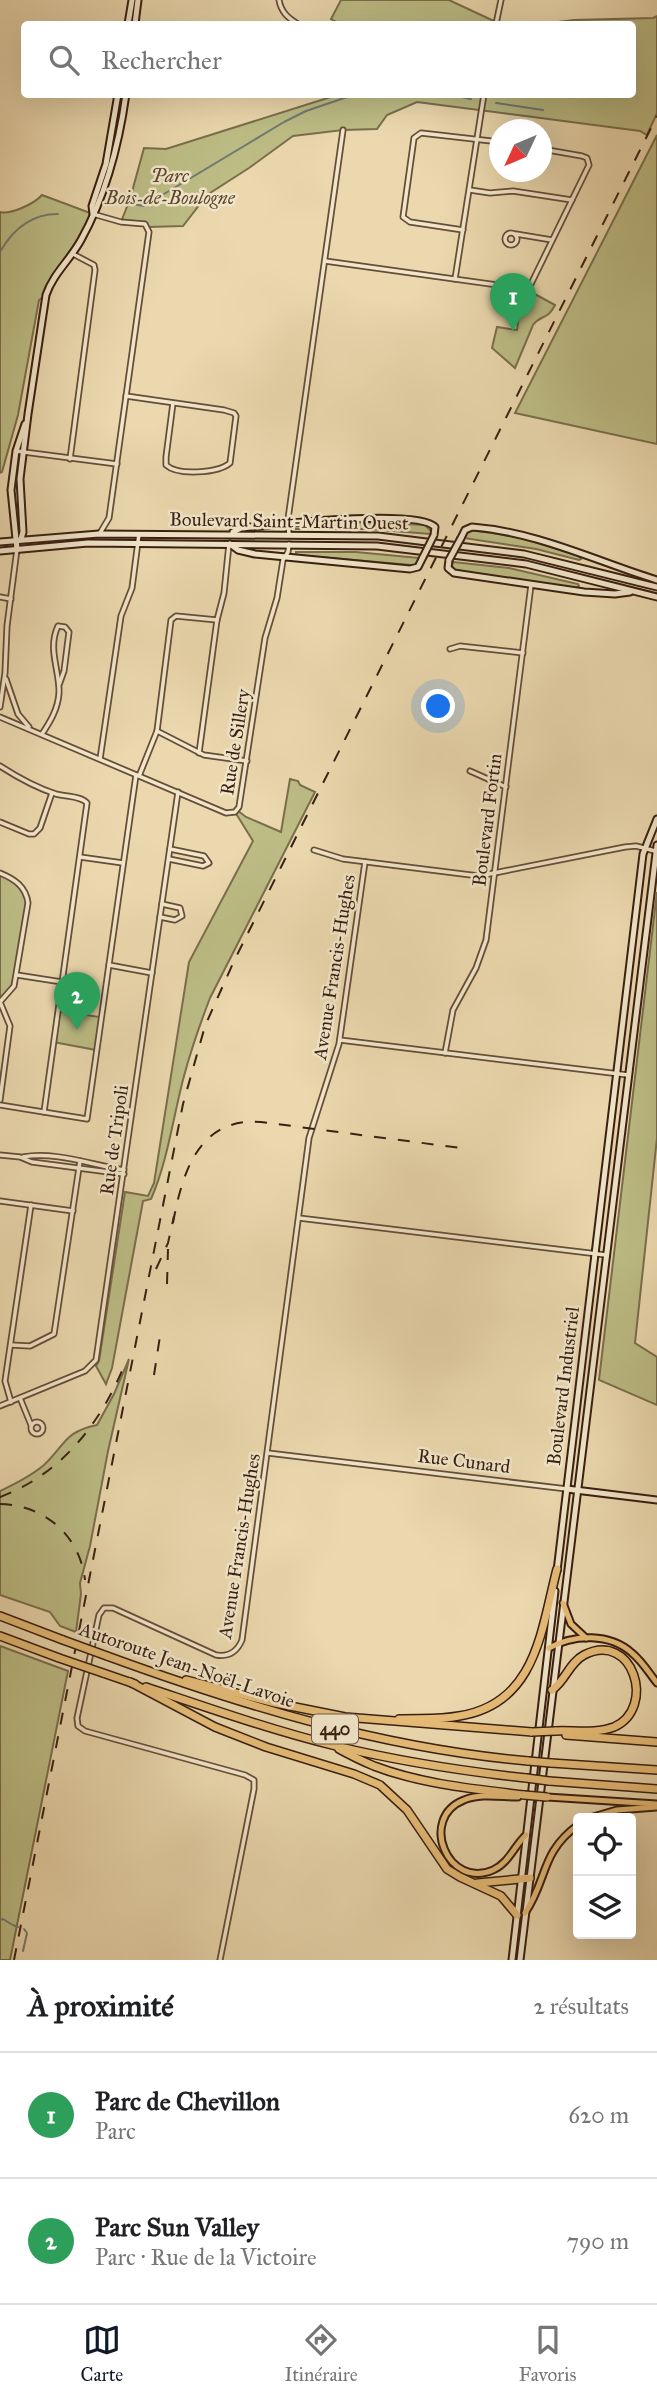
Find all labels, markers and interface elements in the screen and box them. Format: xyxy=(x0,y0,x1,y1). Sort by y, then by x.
search box xyxy=(21,21,636,98)
icon: search xyxy=(45,41,83,79)
text: Rechercher xyxy=(101,44,222,76)
north arrow xyxy=(489,119,552,182)
park label: Parc Bois-de-Boulogne xyxy=(104,164,236,209)
pin: 1 xyxy=(490,273,536,331)
street label: Boulevard Saint-Martin Ouest xyxy=(169,507,409,535)
street label: Rue de Sillery xyxy=(215,686,255,797)
your location xyxy=(421,689,455,723)
street label: Boulevard Fortin xyxy=(467,752,507,888)
street label: Avenue Francis-Hughes xyxy=(308,873,361,1062)
pin: 2 xyxy=(54,972,100,1030)
street label: Rue de Tripoli xyxy=(95,1083,133,1197)
street label: Boulevard Industriel xyxy=(542,1304,584,1467)
street label: Rue Cunard xyxy=(416,1444,512,1478)
street label: Avenue Francis-Hughes xyxy=(213,1452,266,1641)
street label: Autoroute Jean-Noël-Lavoie xyxy=(75,1617,298,1714)
road number: 440 xyxy=(312,1714,358,1744)
map controls xyxy=(573,1813,636,1939)
button: locate xyxy=(573,1813,636,1876)
button: layers xyxy=(573,1876,636,1939)
text: À proximité xyxy=(28,1988,174,2024)
text: 2 résultats xyxy=(533,1992,629,2020)
text: Parc de Chevillon xyxy=(95,2085,280,2117)
text: 1 xyxy=(46,2101,56,2129)
text: 620 m xyxy=(568,2101,629,2129)
text: Parc xyxy=(95,2117,136,2145)
text: Parc Sun Valley xyxy=(95,2211,259,2243)
text: 2 xyxy=(45,2227,57,2255)
text: 790 m xyxy=(567,2227,629,2255)
text: Parc · Rue de la Victoire xyxy=(95,2243,317,2271)
tab: Carte xyxy=(81,2321,123,2386)
tab: Itinéraire xyxy=(284,2321,358,2386)
tab: Favoris xyxy=(519,2321,576,2386)

